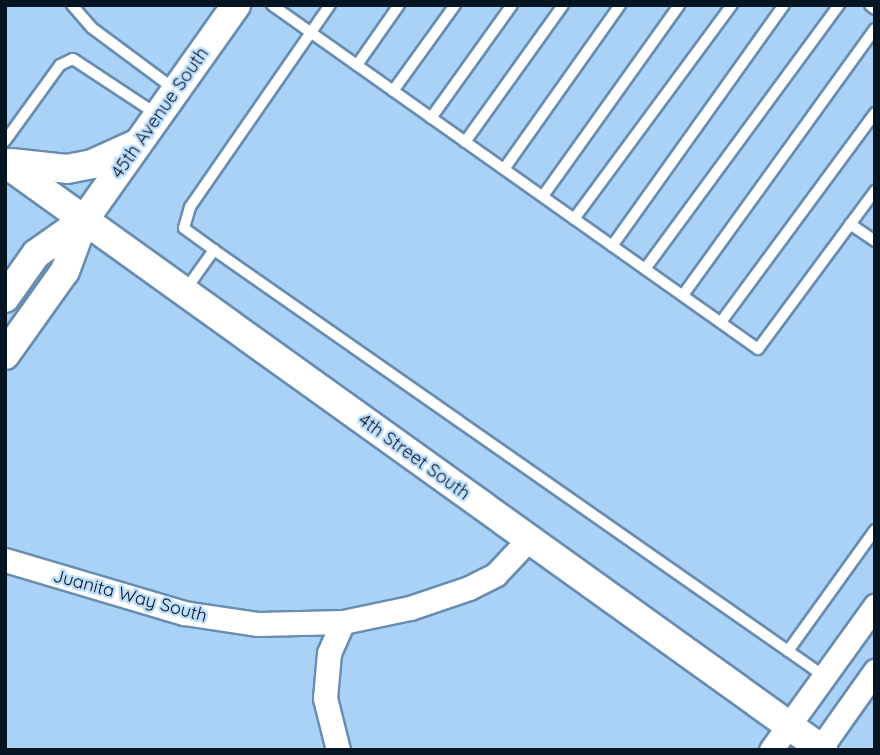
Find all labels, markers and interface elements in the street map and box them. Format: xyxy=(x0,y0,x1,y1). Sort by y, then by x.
street label: 45th Avenue South xyxy=(107,43,213,183)
street label: 4th Street South xyxy=(354,409,474,505)
street label: Juanita Way South xyxy=(51,565,209,627)

